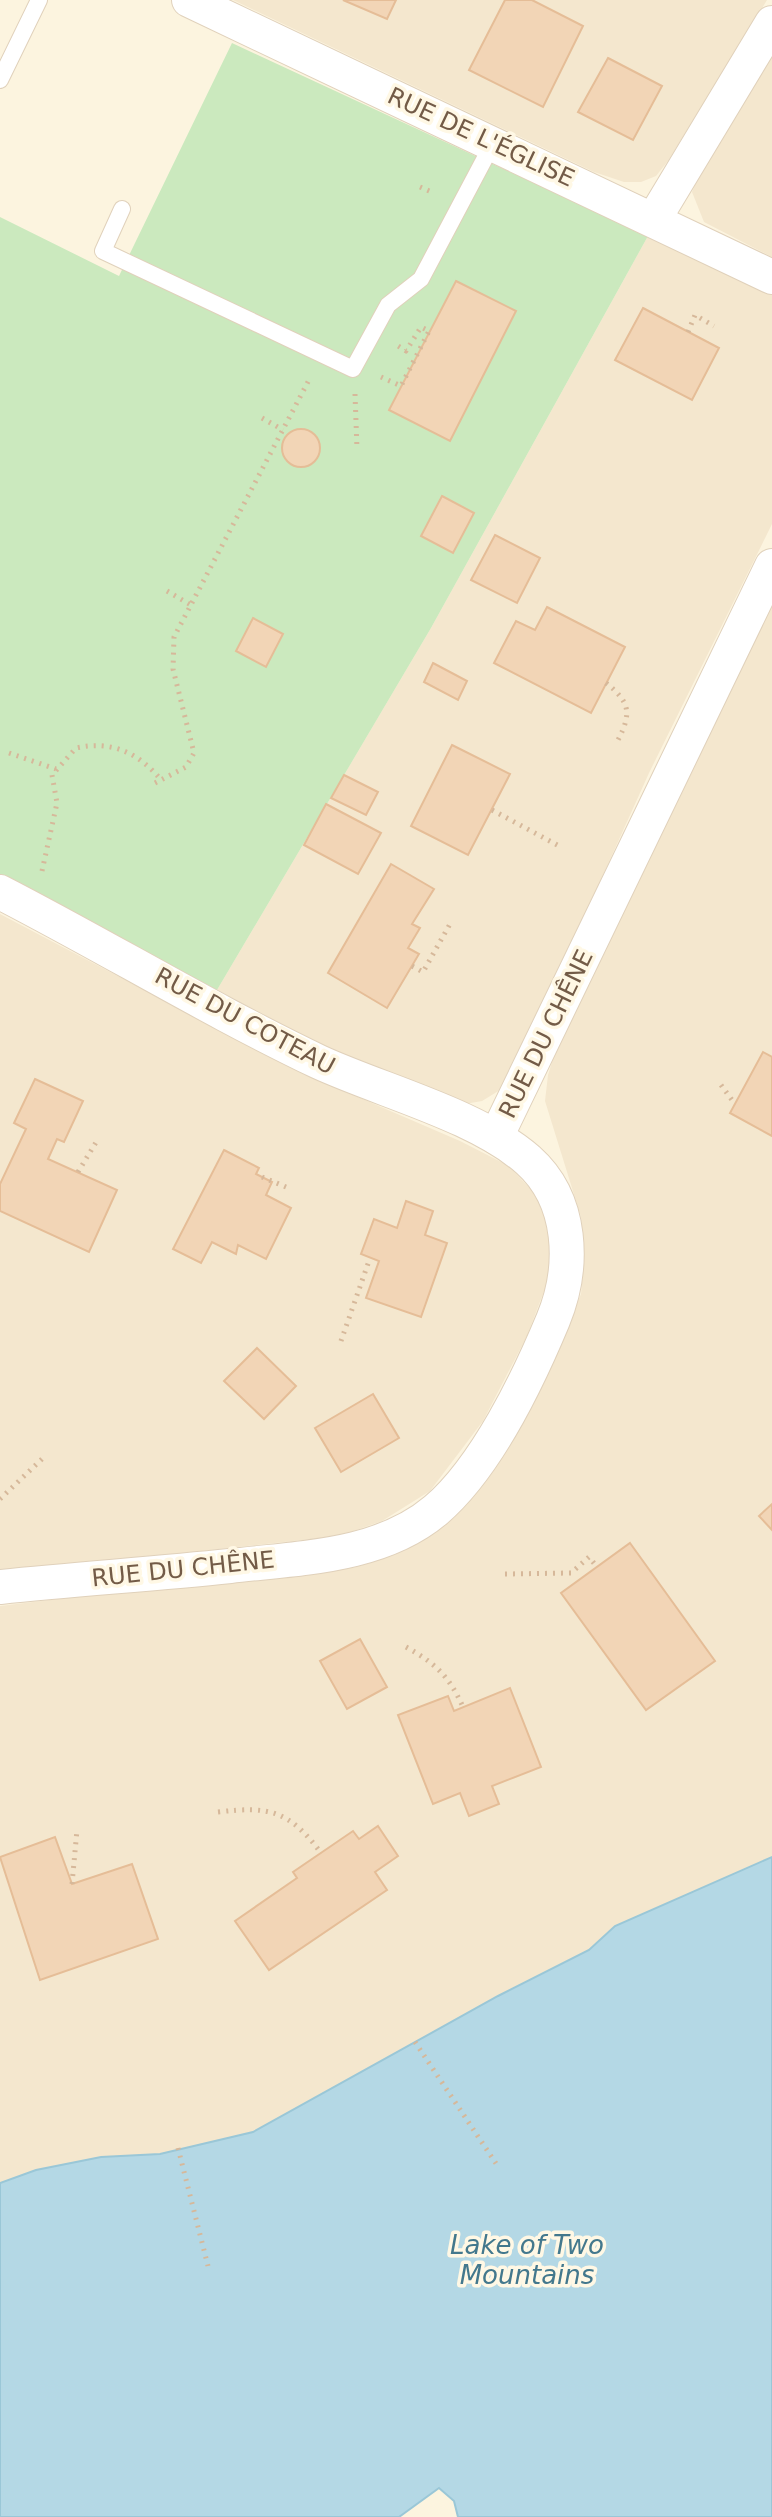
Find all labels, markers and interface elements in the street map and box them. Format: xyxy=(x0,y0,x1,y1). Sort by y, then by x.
street label: RUE DE L'ÉGLISE xyxy=(383,81,579,193)
street label: RUE DU CHÊNE xyxy=(492,945,599,1123)
street label: RUE DU COTEAU xyxy=(150,962,340,1080)
street label: RUE DU CHÊNE xyxy=(90,1544,276,1593)
water label: Lake of Two Mountains xyxy=(450,2230,604,2290)

